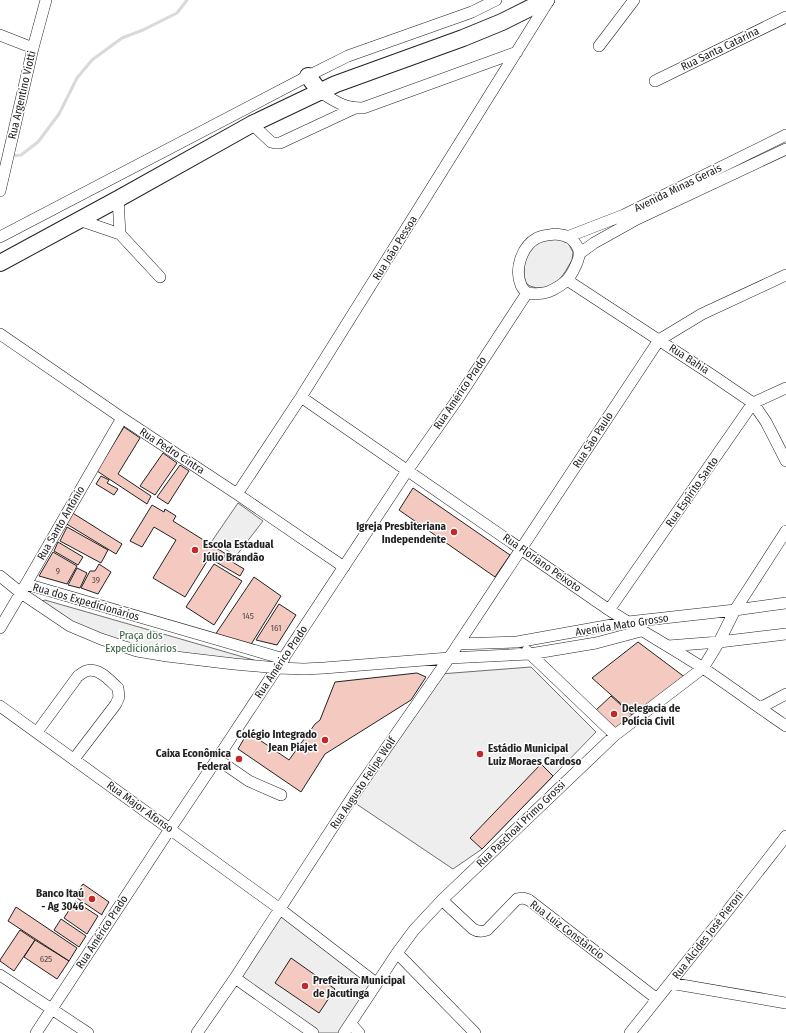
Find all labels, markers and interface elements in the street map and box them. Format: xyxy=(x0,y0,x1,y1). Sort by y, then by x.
street label: Rua Santa Catarina xyxy=(679,24,761,74)
street label: Rua Argentino Viotti xyxy=(6,49,39,140)
street label: Avenida Minas Gerais xyxy=(632,161,724,215)
street label: Rua João Pessoa xyxy=(370,213,420,283)
street label: Rua Bahia xyxy=(667,341,711,377)
street label: Rua Américo Prado xyxy=(431,354,489,432)
street label: Rua São Paulo xyxy=(570,409,616,470)
street label: Rua Pedro Cintra xyxy=(137,425,207,477)
street label: Rua Espírito Santo xyxy=(663,454,721,529)
street label: Rua Santo Antônio xyxy=(35,483,88,562)
place label: Igreja Presbiteriana Independente xyxy=(356,520,447,546)
marker: Igreja Presbiteriana Independente xyxy=(449,527,459,537)
street label: Rua Floriano Peixoto xyxy=(500,531,584,595)
place label: Escola Estadual Júlio Brandão xyxy=(202,538,274,564)
marker: Escola Estadual Júlio Brandão xyxy=(190,545,200,555)
house number: 9 xyxy=(56,566,60,576)
house number: 39 xyxy=(92,575,100,585)
street label: Rua dos Expedicionários xyxy=(31,581,141,624)
house number: 145 xyxy=(242,611,254,621)
street label: Avenida Mato Grosso xyxy=(574,611,670,639)
street label: Rua Américo Prado xyxy=(252,623,310,701)
house number: 161 xyxy=(270,623,282,633)
park label: Praça dos Expedicionários xyxy=(105,629,177,655)
place label: Delegacia de Polícia Civil xyxy=(622,702,681,728)
marker: Delegacia de Polícia Civil xyxy=(609,709,619,719)
place label: Colégio Integrado Jean Piajet xyxy=(236,728,317,754)
street label: Rua Augusto Felipe Wolf xyxy=(327,734,399,831)
marker: Colégio Integrado Jean Piajet xyxy=(320,735,330,745)
place label: Estádio Municipal Luiz Moraes Cardoso xyxy=(488,742,582,768)
place label: Caixa Econômica Federal xyxy=(156,747,232,773)
marker: Estádio Municipal Luiz Moraes Cardoso xyxy=(475,749,485,759)
marker: Caixa Econômica Federal xyxy=(234,754,244,764)
street label: Rua Paschoal Primo Grossi xyxy=(474,778,568,870)
street label: Rua Major Afonso xyxy=(104,779,176,836)
place label: Banco Itaú - Ag 3046 xyxy=(36,887,84,913)
street label: Rua Alcides José Pieroni xyxy=(670,888,746,981)
street label: Rua Américo Prado xyxy=(73,893,131,971)
marker: Banco Itaú - Ag 3046 xyxy=(87,894,97,904)
street label: Rua Luiz Constâncio xyxy=(527,898,607,962)
house number: 625 xyxy=(40,954,52,964)
place label: Prefeitura Municipal de Jacutinga xyxy=(313,974,406,1000)
marker: Prefeitura Municipal de Jacutinga xyxy=(300,981,310,991)

